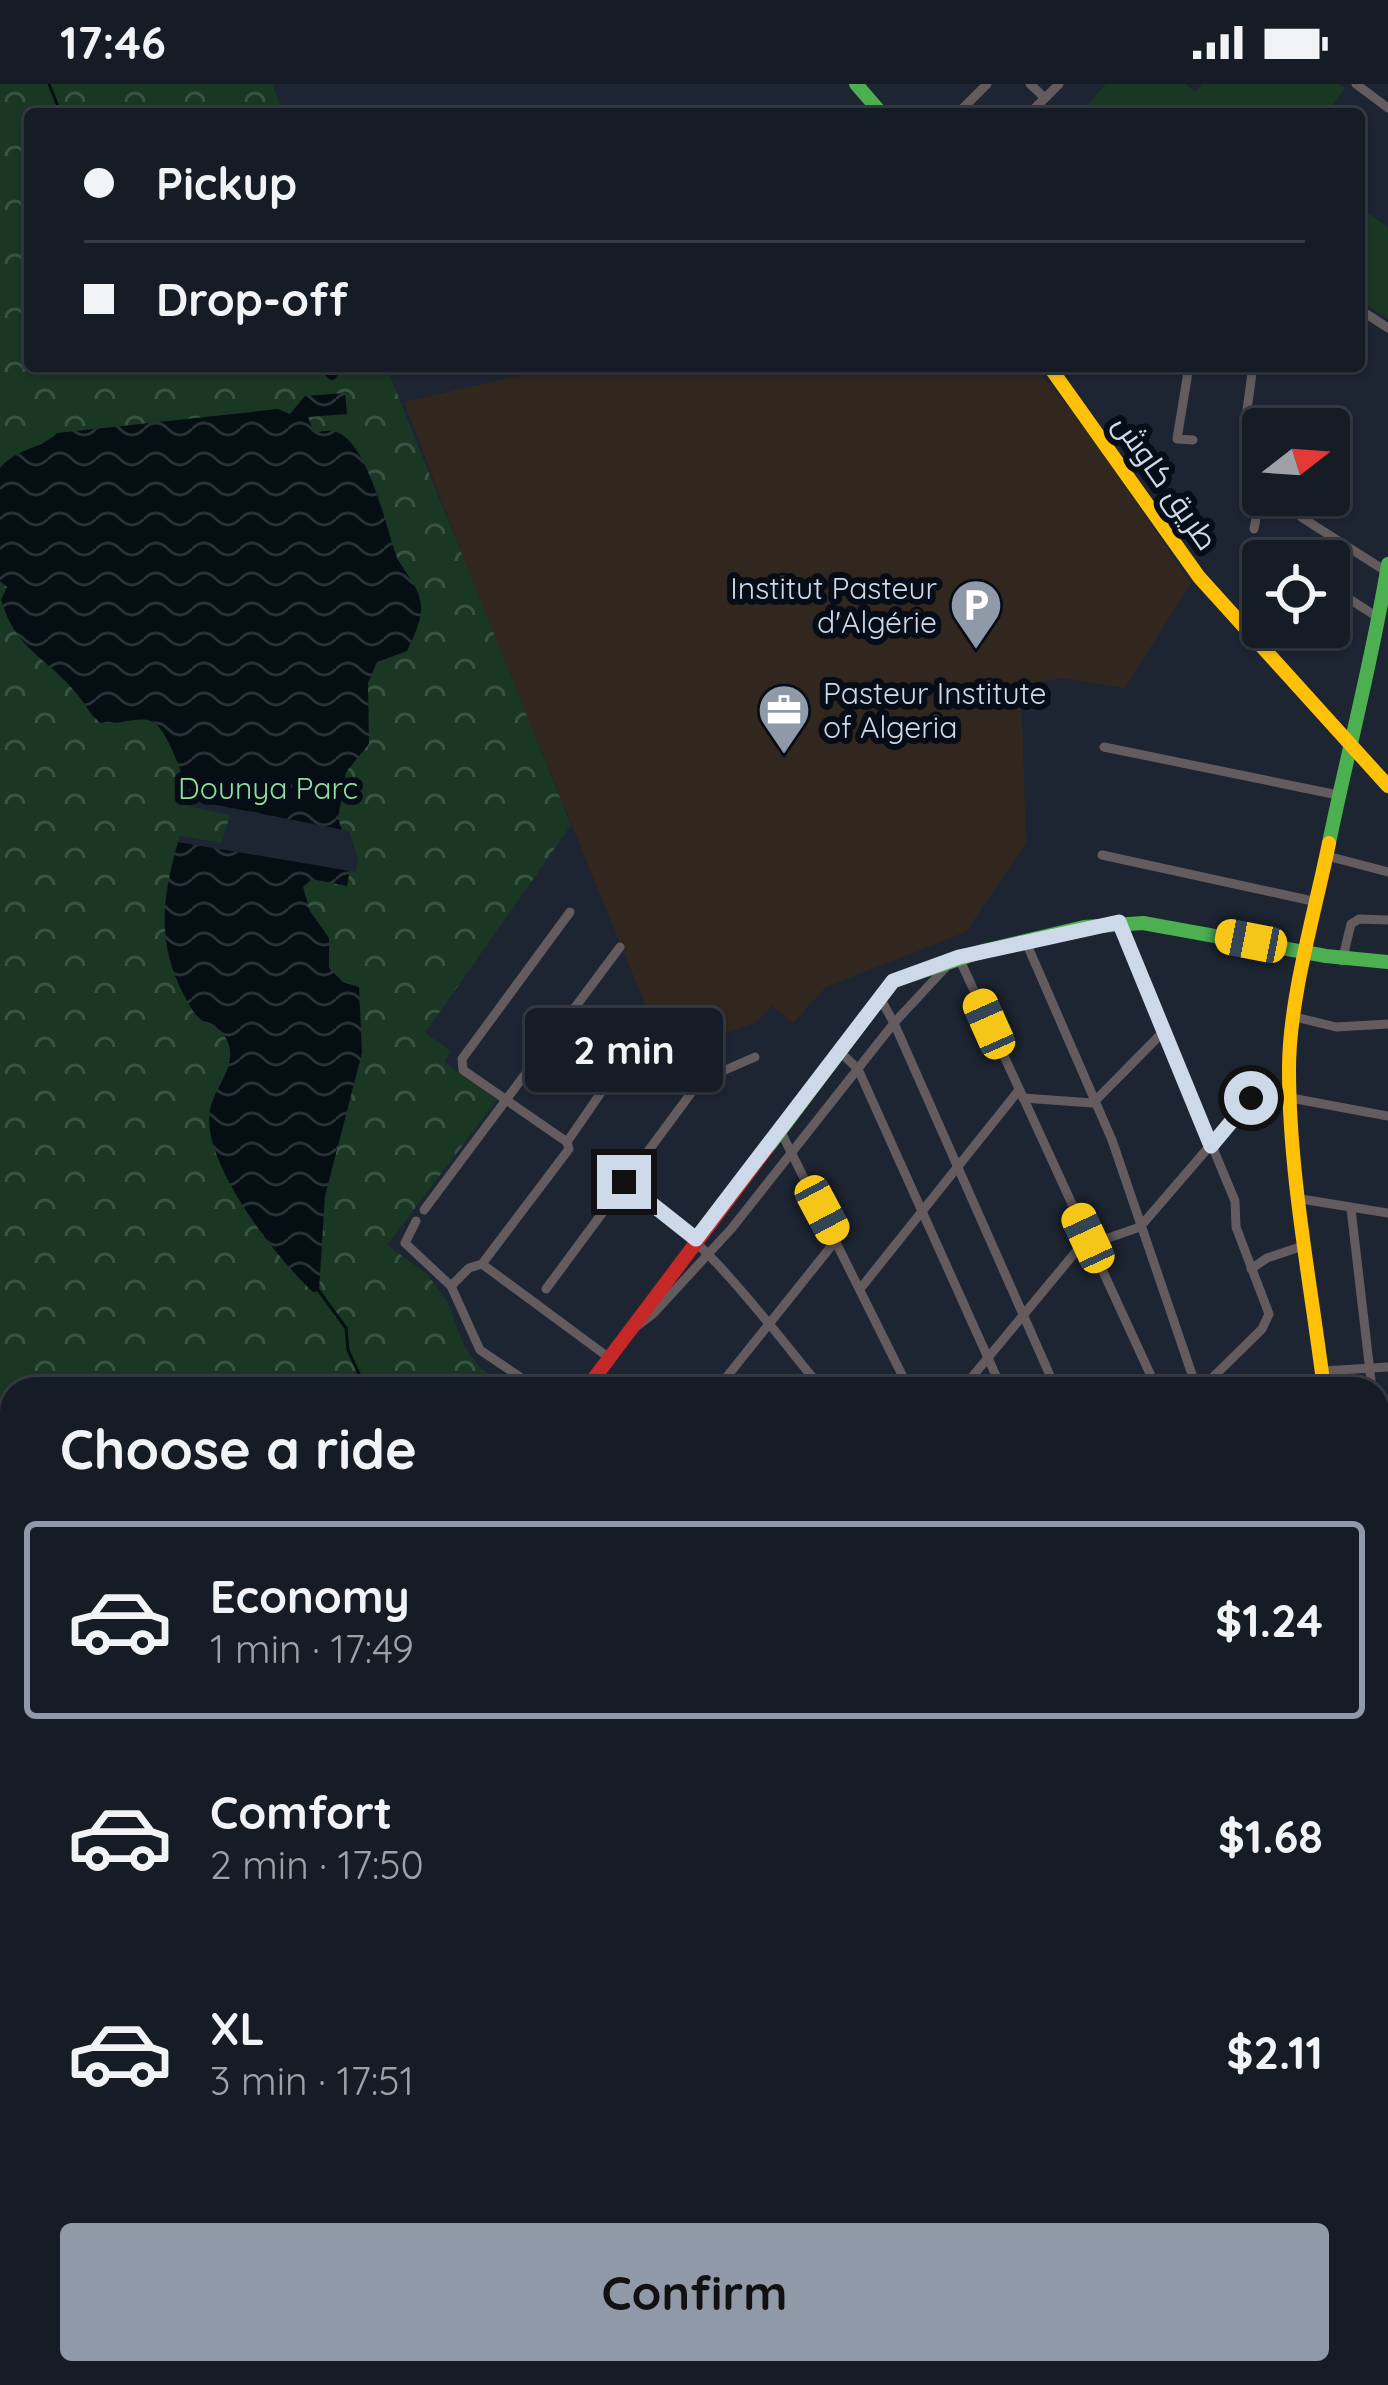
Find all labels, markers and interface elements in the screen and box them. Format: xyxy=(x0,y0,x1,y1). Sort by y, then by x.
text: 17:46 xyxy=(60,14,166,70)
text: Pickup xyxy=(156,155,297,211)
text: Drop-off xyxy=(156,271,348,327)
street label: طريق كاوش xyxy=(1105,407,1227,557)
north arrow xyxy=(1242,408,1350,516)
map controls xyxy=(1242,408,1350,648)
button: locate xyxy=(1242,540,1350,648)
place label: Institut Pasteur d'Algérie xyxy=(730,569,937,641)
parking icon: Institut Pasteur d'Algérie xyxy=(948,577,1004,651)
place label: Pasteur Institute of Algeria xyxy=(823,674,1046,746)
office icon: Pasteur Institute of Algeria xyxy=(756,682,812,756)
park label: Dounya Parc xyxy=(178,769,358,807)
car xyxy=(1212,916,1290,966)
car xyxy=(958,984,1020,1064)
callout: 2 min xyxy=(525,1008,723,1092)
text: 2 min xyxy=(573,1025,675,1074)
route start xyxy=(1224,1071,1278,1125)
route end xyxy=(597,1155,651,1209)
car xyxy=(789,1170,855,1250)
car xyxy=(1056,1198,1120,1278)
text: Choose a ride xyxy=(60,1415,417,1483)
icon: car xyxy=(66,1566,174,1674)
text: Economy xyxy=(210,1568,410,1624)
text: $1.24 xyxy=(1215,1592,1323,1648)
text: 1 min · 17:49 xyxy=(210,1624,414,1673)
icon: car xyxy=(66,1782,174,1890)
text: Comfort xyxy=(210,1784,392,1840)
text: $1.68 xyxy=(1218,1808,1323,1864)
text: 2 min · 17:50 xyxy=(210,1840,424,1889)
icon: car xyxy=(66,1998,174,2106)
text: XL xyxy=(210,2000,265,2056)
text: $2.11 xyxy=(1227,2024,1323,2080)
text: 3 min · 17:51 xyxy=(210,2056,414,2105)
button: Confirm xyxy=(60,2223,1329,2361)

